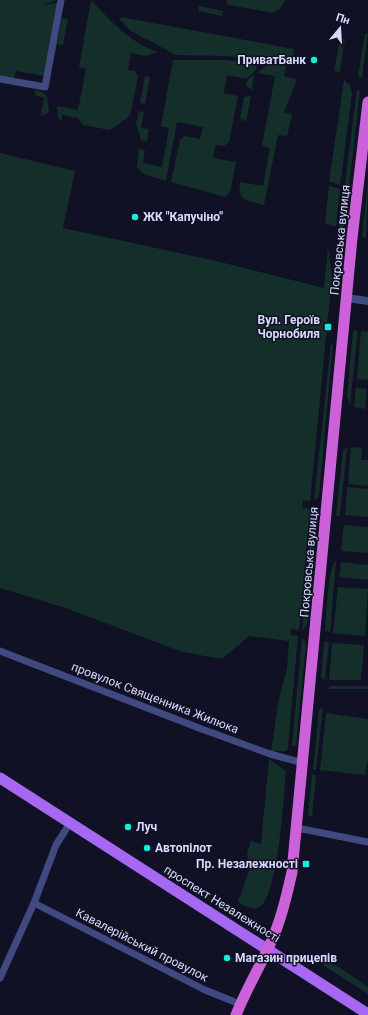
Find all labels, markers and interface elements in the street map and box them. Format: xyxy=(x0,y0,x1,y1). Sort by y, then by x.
north arrow xyxy=(320,8,360,48)
text: Пн xyxy=(334,11,352,27)
place label: ПриватБанк xyxy=(237,53,306,67)
marker: ПриватБанк xyxy=(309,55,319,65)
street label: Покровська вулиця xyxy=(327,184,353,296)
place label: ЖК "Капучіно" xyxy=(143,210,223,224)
marker: ЖК "Капучіно" xyxy=(130,212,140,222)
place label: Вул. Героїв Чорнобиля xyxy=(258,313,320,341)
marker: Вул. Героїв Чорнобиля xyxy=(323,322,333,332)
street label: Покровська вулиця xyxy=(297,506,321,618)
street label: провулок Священника Жилюка xyxy=(69,660,241,736)
place label: Луч xyxy=(136,820,157,834)
marker: Луч xyxy=(123,822,133,832)
place label: Автопілот xyxy=(155,841,212,855)
marker: Автопілот xyxy=(142,843,152,853)
place label: Пр. Незалежності xyxy=(196,857,298,871)
marker: Пр. Незалежності xyxy=(301,859,311,869)
street label: проспект Незалежності xyxy=(161,863,283,946)
street label: Кавалерійський провулок xyxy=(73,905,211,985)
place label: Магазин прицепів xyxy=(235,951,337,965)
marker: Магазин прицепів xyxy=(222,953,232,963)

